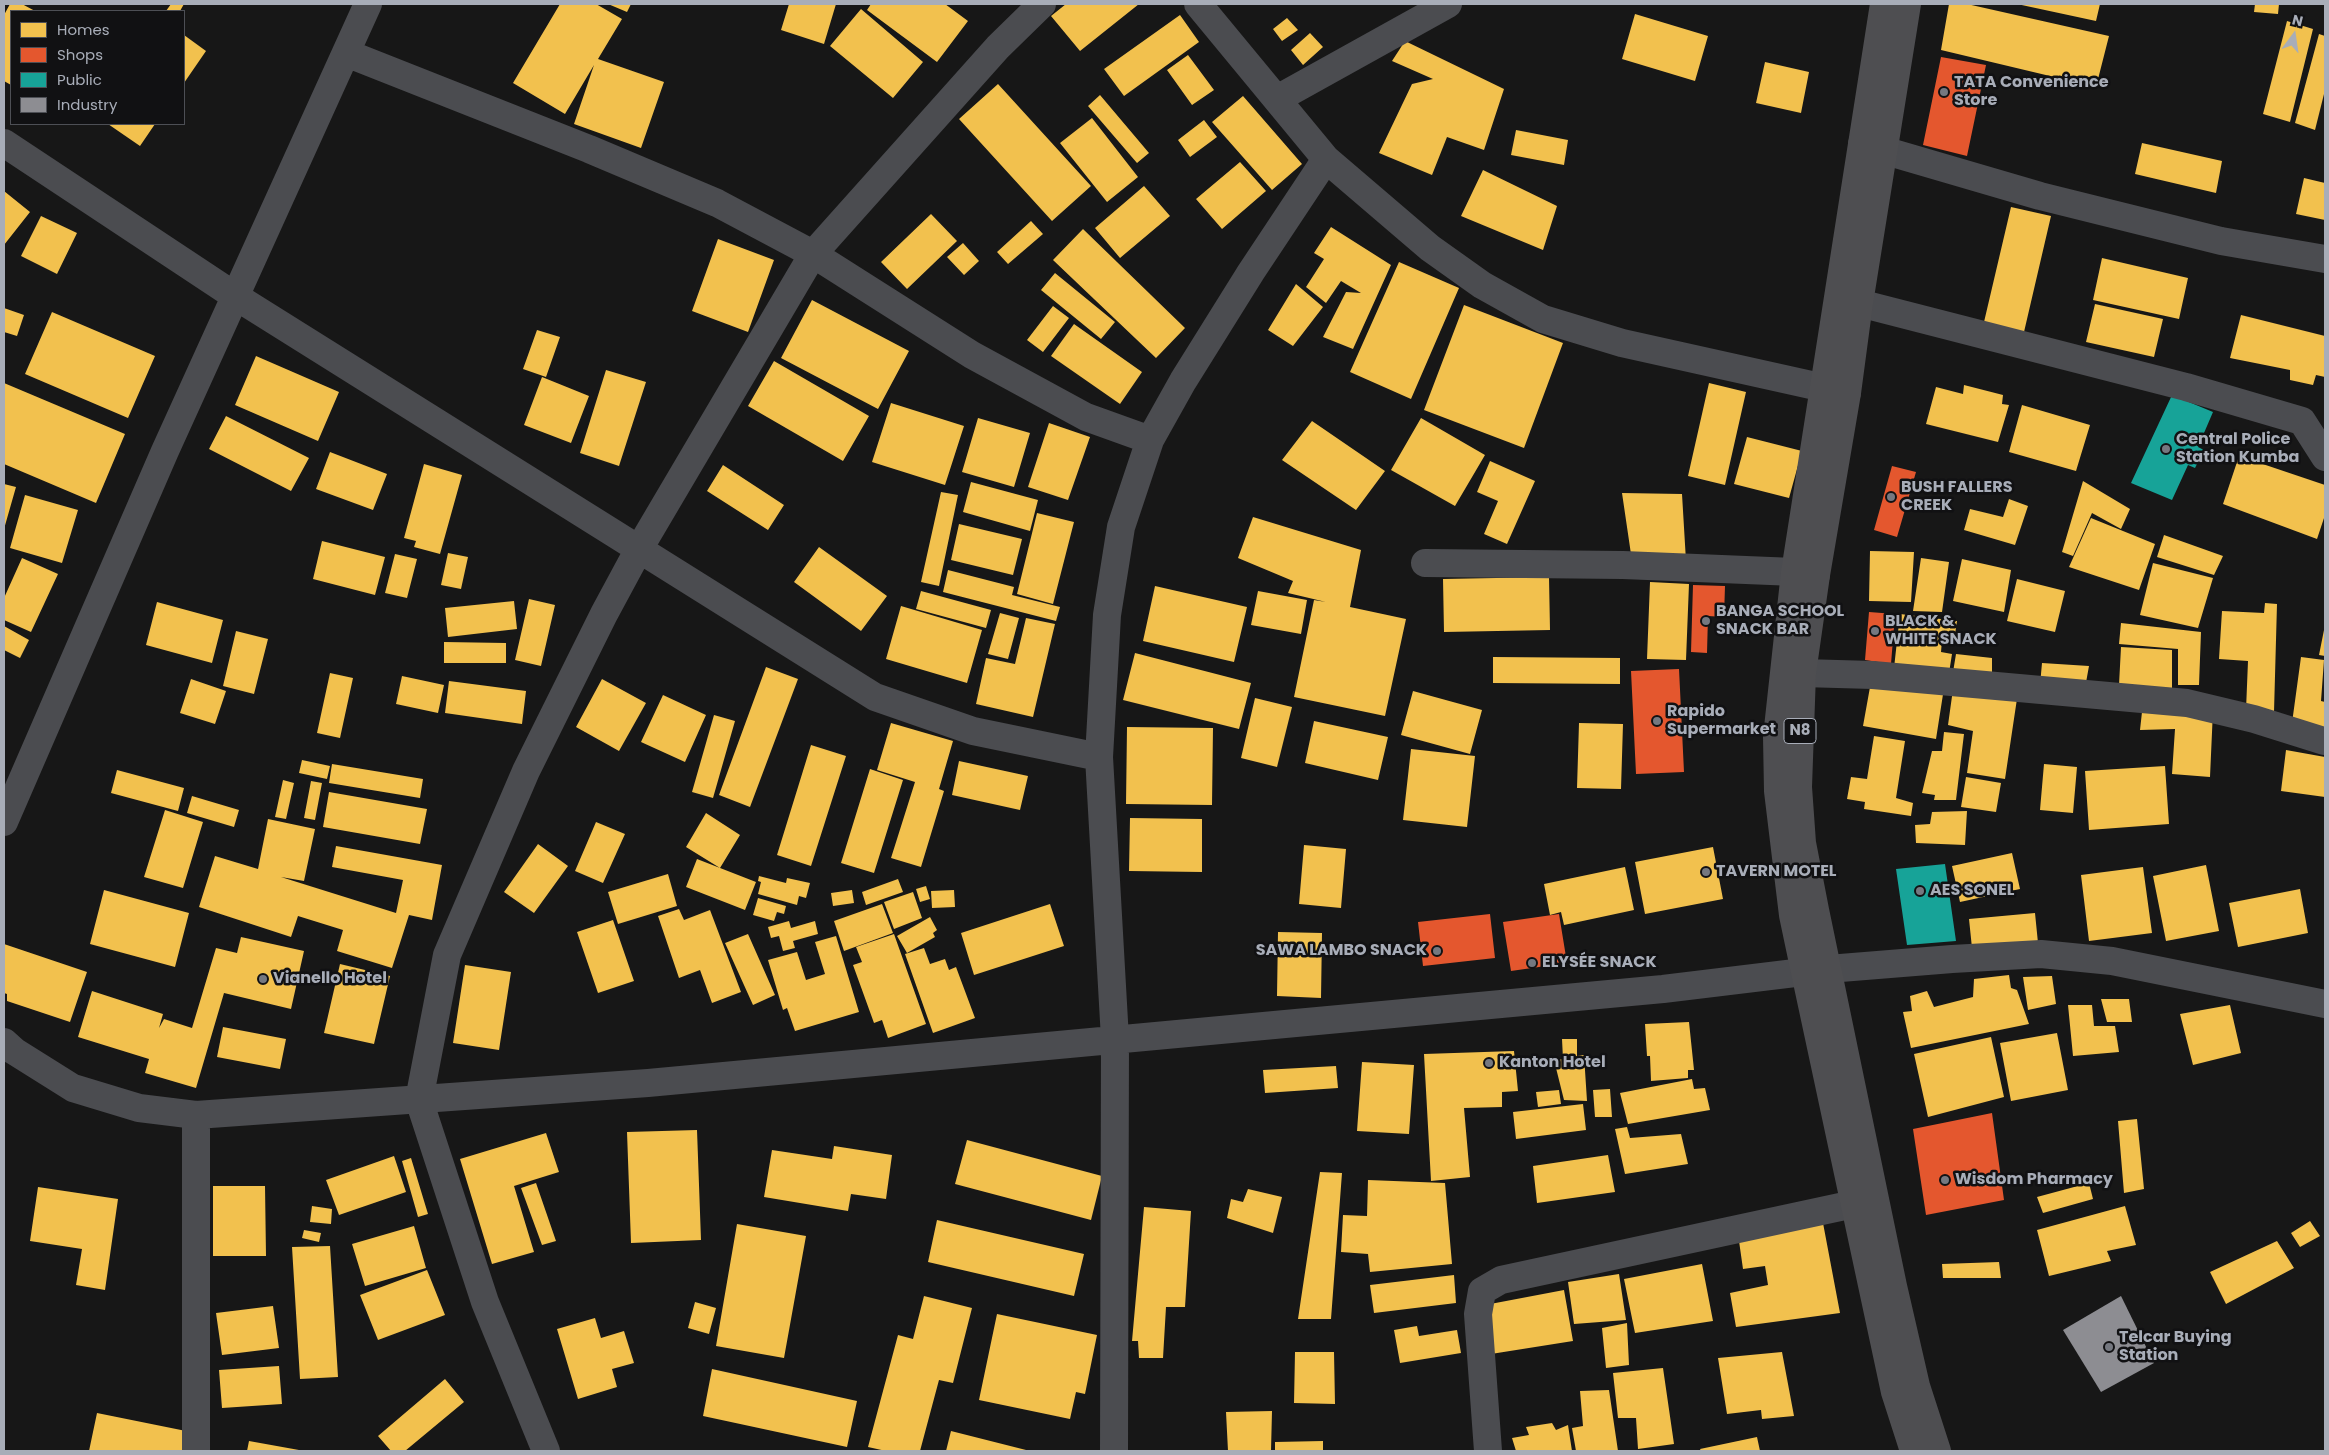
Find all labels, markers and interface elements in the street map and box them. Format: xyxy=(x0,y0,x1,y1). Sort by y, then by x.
text: N xyxy=(2290,9,2305,31)
legend xyxy=(10,10,185,125)
north arrow xyxy=(2269,10,2319,60)
text: Homes xyxy=(57,19,110,40)
text: Shops xyxy=(57,44,103,65)
text: Public xyxy=(57,69,102,90)
place label: TATA Convenience Store xyxy=(1954,73,2109,111)
marker: TATA Convenience Store xyxy=(1938,86,1950,98)
text: Industry xyxy=(57,94,117,115)
place label: Central Police Station Kumba xyxy=(2176,430,2299,468)
marker: Central Police Station Kumba xyxy=(2160,443,2172,455)
place label: BUSH FALLERS CREEK xyxy=(1901,478,2012,516)
marker: BUSH FALLERS CREEK xyxy=(1885,491,1897,503)
place label: BANGA SCHOOL SNACK BAR xyxy=(1716,602,1844,640)
place label: BLACK & WHITE SNACK xyxy=(1885,612,1997,650)
marker: BANGA SCHOOL SNACK BAR xyxy=(1700,615,1712,627)
marker: BLACK & WHITE SNACK xyxy=(1869,625,1881,637)
place label: Rapido Supermarket xyxy=(1667,702,1776,740)
marker: Rapido Supermarket xyxy=(1651,715,1663,727)
road number: N8 xyxy=(1784,718,1816,744)
place label: TAVERN MOTEL xyxy=(1716,862,1836,882)
marker: TAVERN MOTEL xyxy=(1700,866,1712,878)
place label: AES SONEL xyxy=(1930,881,2014,901)
marker: AES SONEL xyxy=(1914,885,1926,897)
place label: SAWA LAMBO SNACK xyxy=(1256,941,1427,961)
marker: SAWA LAMBO SNACK xyxy=(1431,945,1443,957)
place label: ELYSÉE SNACK xyxy=(1542,953,1657,973)
marker: ELYSÉE SNACK xyxy=(1526,957,1538,969)
place label: Vianello Hotel xyxy=(273,969,387,989)
marker: Vianello Hotel xyxy=(257,973,269,985)
place label: Kanton Hotel xyxy=(1499,1053,1606,1073)
marker: Kanton Hotel xyxy=(1483,1057,1495,1069)
place label: Wisdom Pharmacy xyxy=(1955,1170,2113,1190)
marker: Wisdom Pharmacy xyxy=(1939,1174,1951,1186)
place label: Telcar Buying Station xyxy=(2119,1328,2232,1366)
marker: Telcar Buying Station xyxy=(2103,1341,2115,1353)

